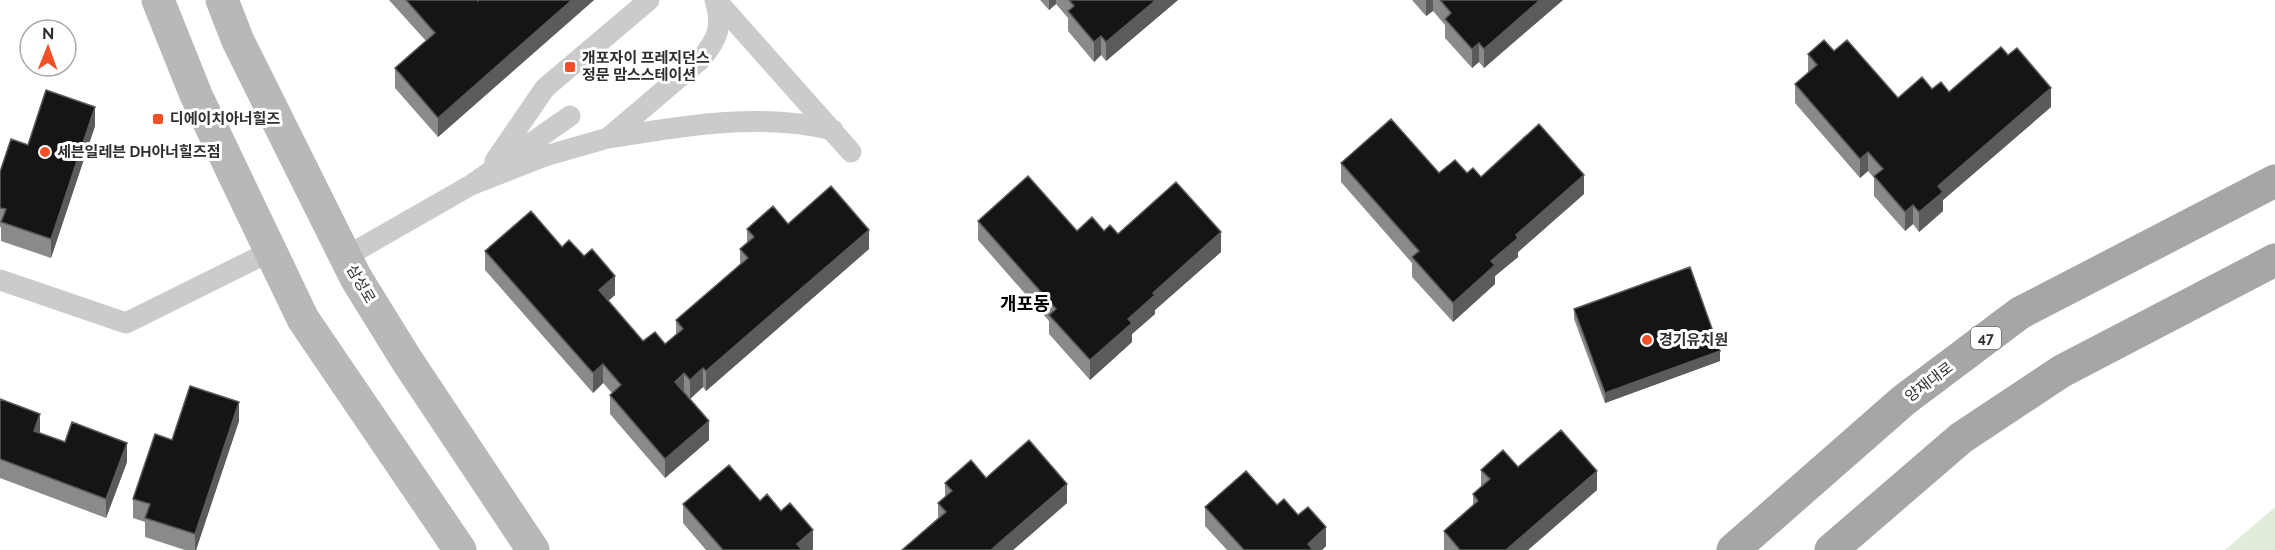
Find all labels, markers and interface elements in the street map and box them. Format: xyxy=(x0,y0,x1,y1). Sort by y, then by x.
north arrow xyxy=(18,18,78,78)
text: N xyxy=(42,24,55,43)
place label: 개포자이 프레지던스 정문 맘스스테이션 xyxy=(582,49,710,84)
marker: 개포자이 프레지던스 정문 맘스스테이션 xyxy=(563,60,577,74)
place label: 디에이치아너힐즈 xyxy=(170,110,281,128)
marker: 디에이치아너힐즈 xyxy=(151,112,165,126)
place label: 세븐일레븐 DH아너힐즈점 xyxy=(57,143,221,161)
marker: 세븐일레븐 DH아너힐즈점 xyxy=(38,145,52,159)
street label: 삼성로 xyxy=(343,262,379,306)
district label: 개포동 xyxy=(1000,293,1050,314)
road number: 47 xyxy=(1971,327,2001,349)
place label: 경기유치원 xyxy=(1659,331,1728,349)
marker: 경기유치원 xyxy=(1640,333,1654,347)
street label: 양재대로 xyxy=(1902,358,1956,406)

